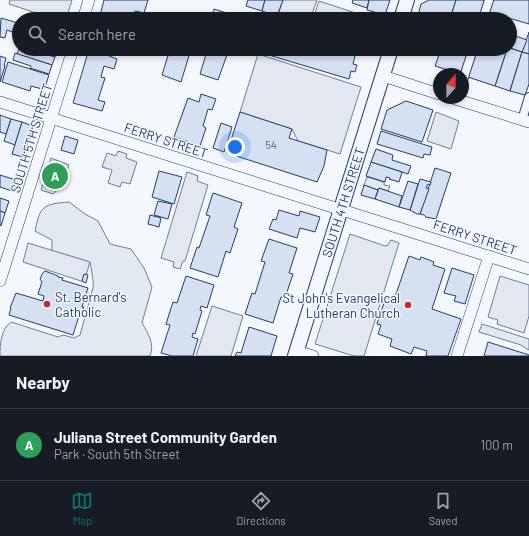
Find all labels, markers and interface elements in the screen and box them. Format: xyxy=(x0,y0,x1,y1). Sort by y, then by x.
search box xyxy=(12,12,517,56)
icon: search xyxy=(26,23,48,45)
text: Search here xyxy=(58,25,136,43)
north arrow xyxy=(433,68,469,104)
street label: SOUTH 5TH STREET xyxy=(7,81,55,195)
street label: FERRY STREET xyxy=(122,119,210,161)
your location xyxy=(225,137,245,157)
house number: 54 xyxy=(265,138,277,151)
street label: SOUTH 4TH STREET xyxy=(318,145,368,259)
pin: A xyxy=(42,161,68,191)
street label: FERRY STREET xyxy=(431,216,519,258)
place label: St. Bernard's Catholic xyxy=(55,289,126,320)
place label: St John's Evangelical Lutheran Church xyxy=(283,290,400,321)
marker: St. Bernard's Catholic xyxy=(42,299,52,309)
marker: St John's Evangelical Lutheran Church xyxy=(403,300,413,310)
text: Nearby xyxy=(16,372,70,392)
text: Juliana Street Community Garden xyxy=(54,428,277,446)
text: A xyxy=(25,437,33,453)
text: 100 m xyxy=(480,437,513,453)
text: Park · South 5th Street xyxy=(54,446,180,462)
tab: Map xyxy=(71,490,93,527)
tab: Directions xyxy=(236,490,286,527)
tab: Saved xyxy=(429,490,458,527)

